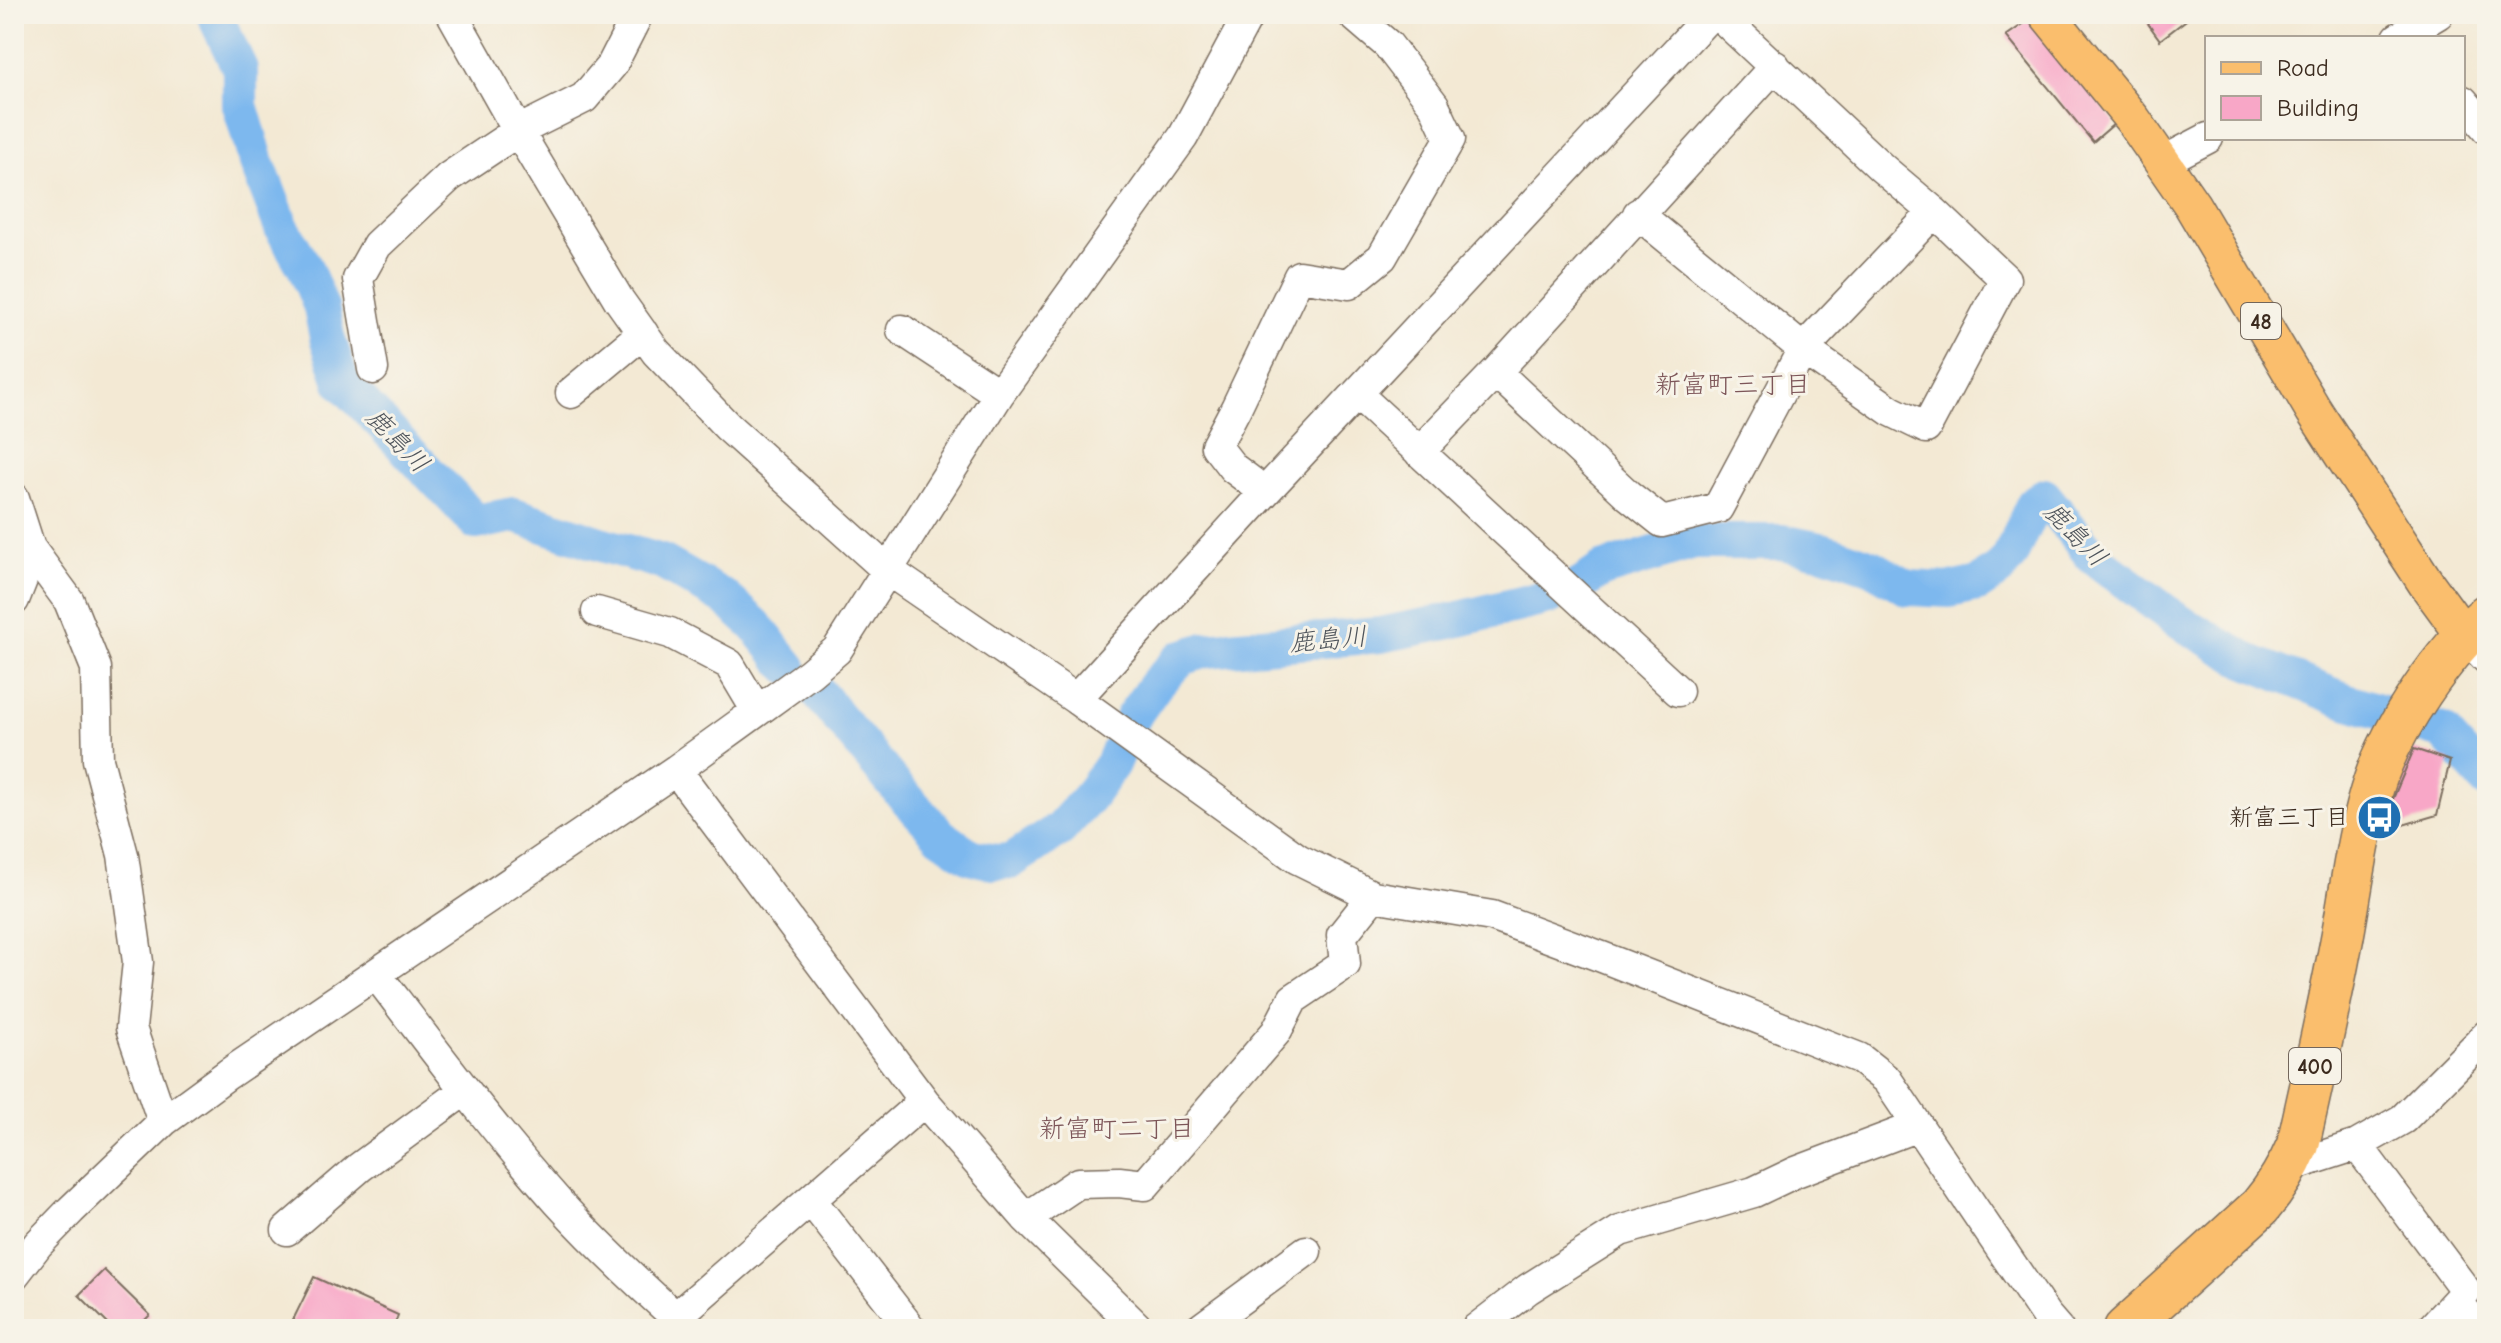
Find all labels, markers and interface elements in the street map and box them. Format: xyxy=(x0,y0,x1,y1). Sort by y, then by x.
legend xyxy=(2205,36,2465,140)
text: Road xyxy=(2277,54,2329,82)
text: Building xyxy=(2277,94,2359,122)
road number: 48 xyxy=(2241,303,2281,339)
district label: 新富町三丁目 xyxy=(1655,370,1811,400)
water label: 鹿島川 xyxy=(359,402,435,479)
water label: 鹿島川 xyxy=(2037,496,2113,573)
water label: 鹿島川 xyxy=(1288,622,1368,658)
bus stop icon: 新富三丁目 xyxy=(2356,793,2404,841)
place label: 新富三丁目 xyxy=(2229,803,2349,831)
road number: 400 xyxy=(2289,1048,2341,1084)
district label: 新富町二丁目 xyxy=(1039,1114,1195,1144)

